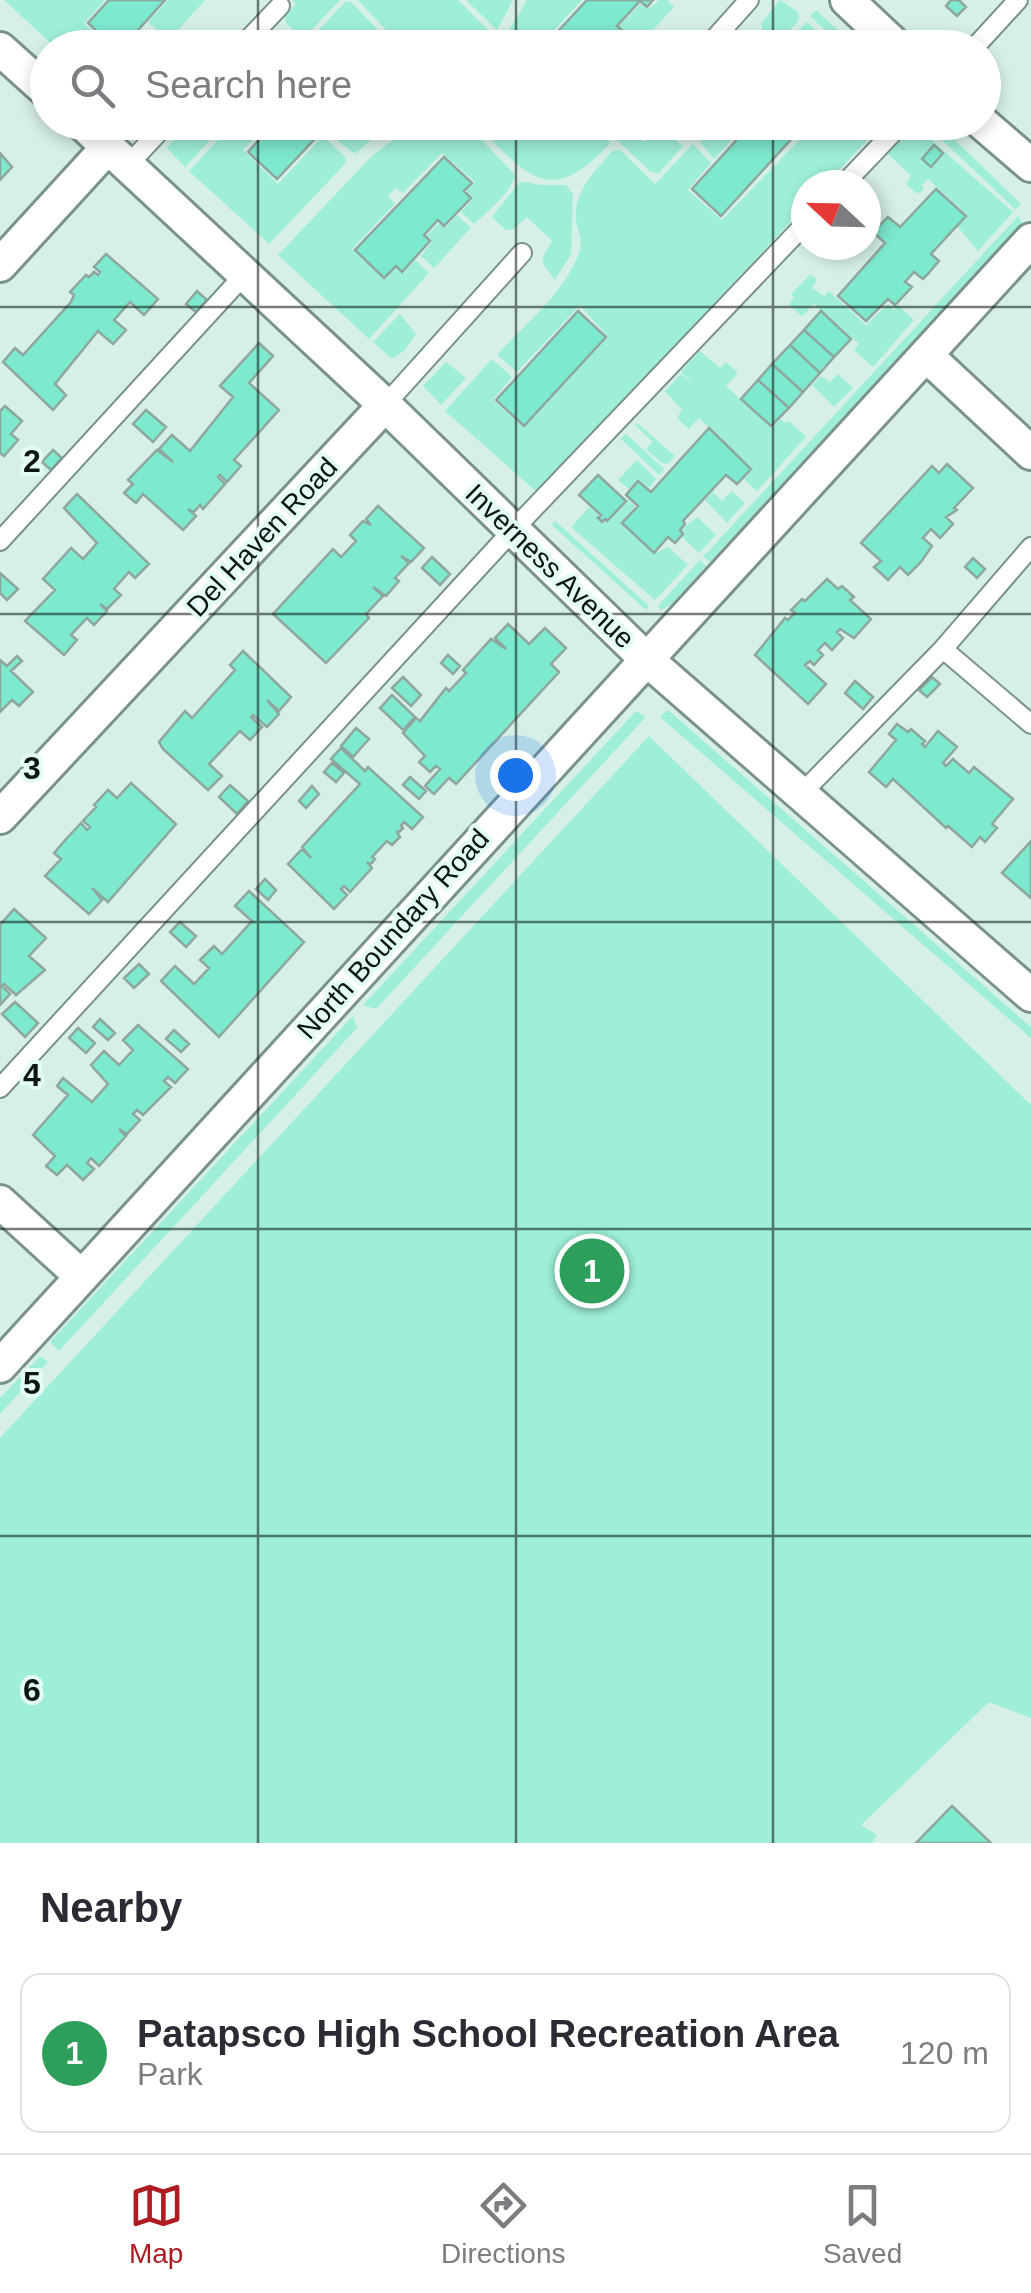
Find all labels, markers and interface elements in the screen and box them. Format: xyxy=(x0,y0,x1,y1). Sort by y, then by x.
search box xyxy=(30,30,1001,140)
icon: search xyxy=(65,58,120,113)
text: Search here xyxy=(145,64,352,106)
north arrow xyxy=(791,170,881,260)
text: 2 xyxy=(23,443,41,479)
street label: Del Haven Road xyxy=(181,451,343,623)
street label: Inverness Avenue xyxy=(459,478,641,654)
text: 3 xyxy=(23,750,41,786)
your location xyxy=(490,750,541,801)
street label: North Boundary Road xyxy=(291,823,495,1045)
text: 4 xyxy=(23,1057,41,1093)
pin: 1 xyxy=(560,1234,624,1308)
text: 5 xyxy=(23,1365,41,1401)
text: 6 xyxy=(23,1672,41,1708)
text: Nearby xyxy=(40,1884,182,1931)
text: Patapsco High School Recreation Area xyxy=(137,2013,839,2055)
text: 1 xyxy=(66,2035,83,2071)
text: 120 m xyxy=(900,2035,989,2071)
text: Park xyxy=(137,2056,203,2092)
tab: Map xyxy=(129,2178,184,2270)
tab: Directions xyxy=(441,2178,566,2270)
tab: Saved xyxy=(823,2178,902,2270)

